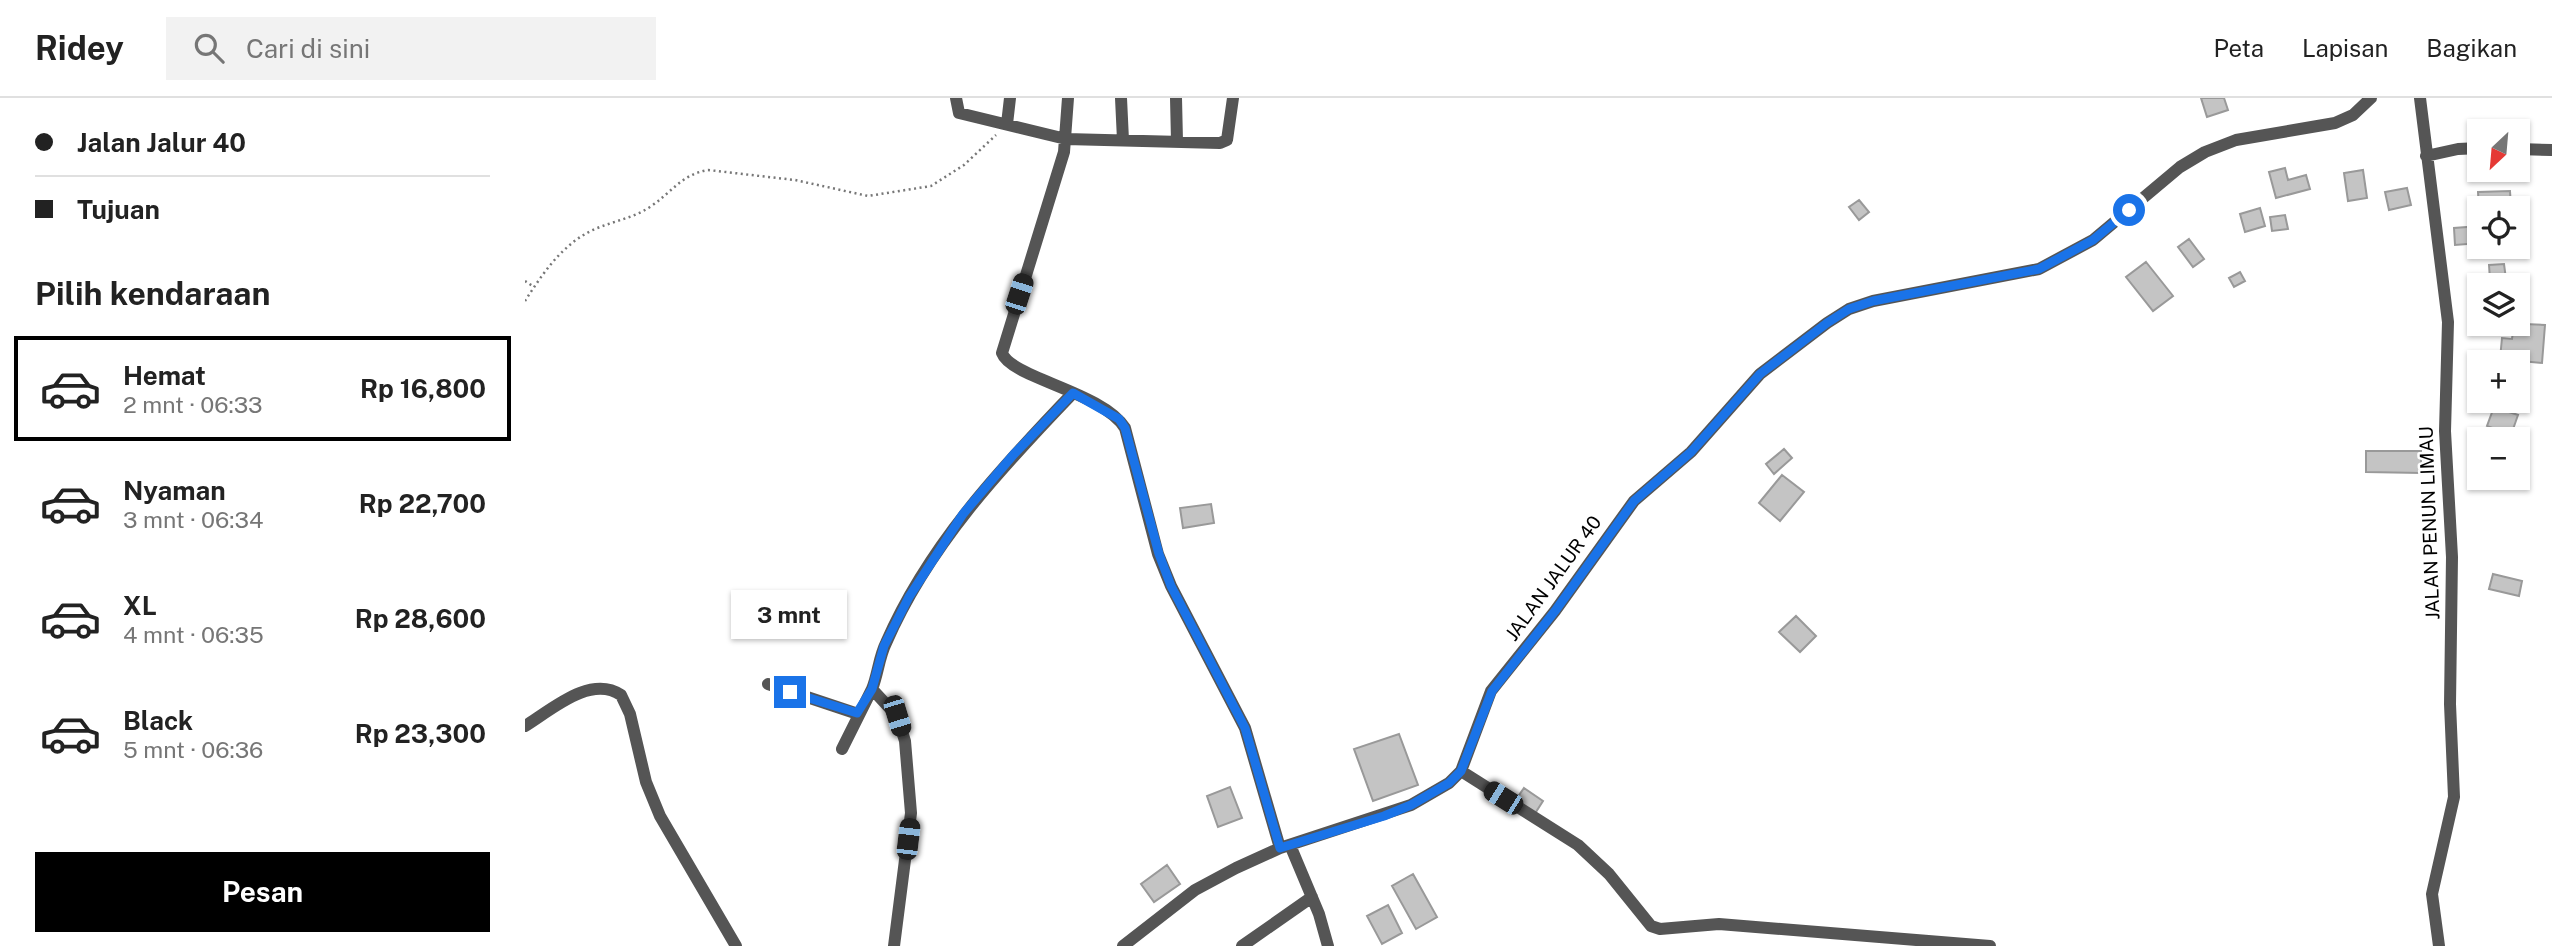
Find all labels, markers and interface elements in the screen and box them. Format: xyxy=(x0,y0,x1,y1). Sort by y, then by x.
search box xyxy=(166,17,656,80)
text: Ridey xyxy=(35,29,124,67)
icon: search xyxy=(190,29,228,67)
text: Cari di sini xyxy=(246,33,370,64)
text: Peta xyxy=(2213,34,2264,62)
text: Lapisan xyxy=(2302,34,2388,62)
text: Bagikan xyxy=(2426,34,2517,62)
north arrow xyxy=(2467,119,2531,182)
map controls xyxy=(2467,119,2530,490)
text: Jalan Jalur 40 xyxy=(77,127,246,158)
text: Tujuan xyxy=(77,194,160,225)
route start xyxy=(2113,194,2145,226)
button: locate xyxy=(2467,196,2530,259)
car xyxy=(1003,271,1036,317)
button: layers xyxy=(2467,273,2530,336)
text: Pilih kendaraan xyxy=(35,275,270,312)
button: + xyxy=(2467,350,2530,413)
icon: car xyxy=(39,357,102,420)
text: Hemat xyxy=(123,360,206,391)
text: Rp 16,800 xyxy=(360,373,486,404)
text: 2 mnt · 06:33 xyxy=(123,391,262,418)
street label: JALAN PENUN LIMAU xyxy=(2415,426,2443,620)
button: − xyxy=(2467,427,2530,490)
icon: car xyxy=(39,472,102,535)
text: Nyaman xyxy=(123,475,226,506)
text: Rp 22,700 xyxy=(359,488,486,519)
text: 3 mnt · 06:34 xyxy=(123,506,263,533)
street label: JALAN JALUR 40 xyxy=(1500,511,1606,645)
icon: car xyxy=(39,587,102,650)
text: XL xyxy=(123,590,157,621)
callout: 3 mnt xyxy=(732,590,848,640)
text: 3 mnt xyxy=(757,601,821,628)
text: Rp 28,600 xyxy=(355,603,486,634)
text: 4 mnt · 06:35 xyxy=(123,621,264,648)
route end xyxy=(774,676,806,708)
car xyxy=(881,693,914,739)
icon: car xyxy=(39,702,102,765)
text: Black xyxy=(123,705,193,736)
text: Rp 23,300 xyxy=(355,718,486,749)
text: 5 mnt · 06:36 xyxy=(123,736,263,763)
car xyxy=(1480,778,1527,818)
car xyxy=(896,817,921,861)
button: Pesan xyxy=(35,852,490,932)

